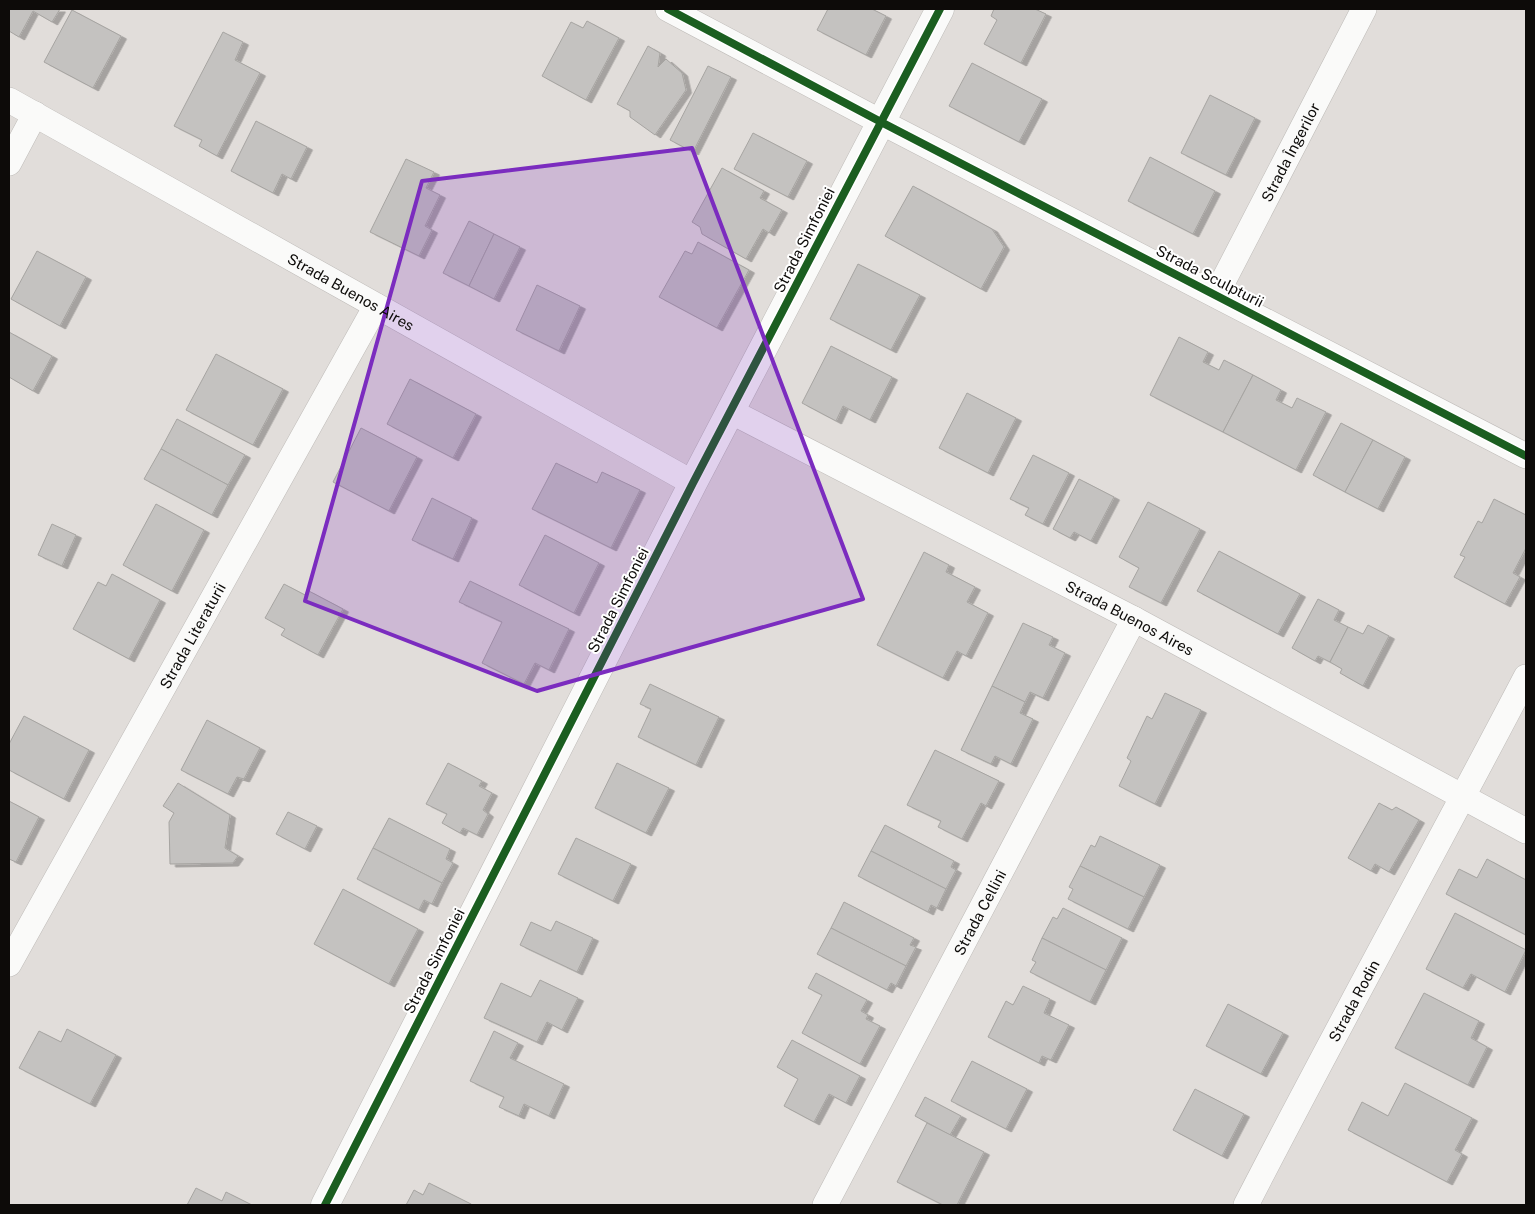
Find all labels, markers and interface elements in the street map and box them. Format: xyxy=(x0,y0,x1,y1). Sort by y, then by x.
street label: Strada Îngerilor xyxy=(1257,100,1323,204)
street label: Strada Simfoniei xyxy=(770,185,838,295)
street label: Strada Sculpturii xyxy=(1153,242,1267,310)
street label: Strada Buenos Aires xyxy=(285,249,417,334)
street label: Strada Simfoniei xyxy=(584,545,652,655)
street label: Strada Buenos Aires xyxy=(1063,577,1197,658)
street label: Strada Literaturii xyxy=(156,580,228,692)
street label: Strada Cellini xyxy=(950,867,1009,958)
street label: Strada Simfoniei xyxy=(400,906,468,1016)
street label: Strada Rodin xyxy=(1325,957,1382,1044)

